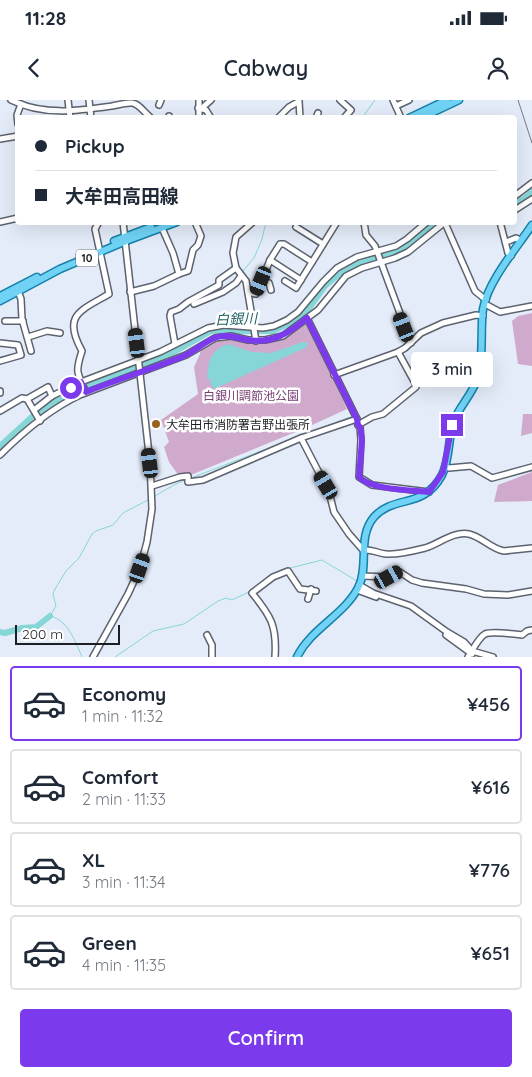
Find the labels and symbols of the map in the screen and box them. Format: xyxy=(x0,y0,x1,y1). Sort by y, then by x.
road number: 10 xyxy=(76,250,98,267)
car xyxy=(248,264,273,298)
water label: 白銀川 xyxy=(215,309,259,329)
car xyxy=(391,310,416,344)
car xyxy=(127,327,146,359)
callout: 3 min xyxy=(411,352,493,388)
route start xyxy=(60,377,82,399)
park label: 白銀川調節池公園 xyxy=(203,388,299,403)
route end xyxy=(441,414,463,436)
place label: 大牟田市消防署吉野出張所 xyxy=(166,417,310,432)
marker: 大牟田市消防署吉野出張所 xyxy=(150,418,162,430)
car xyxy=(140,447,159,479)
car xyxy=(311,468,340,502)
car xyxy=(128,551,151,585)
car xyxy=(372,563,405,591)
scale bar xyxy=(15,622,120,645)

